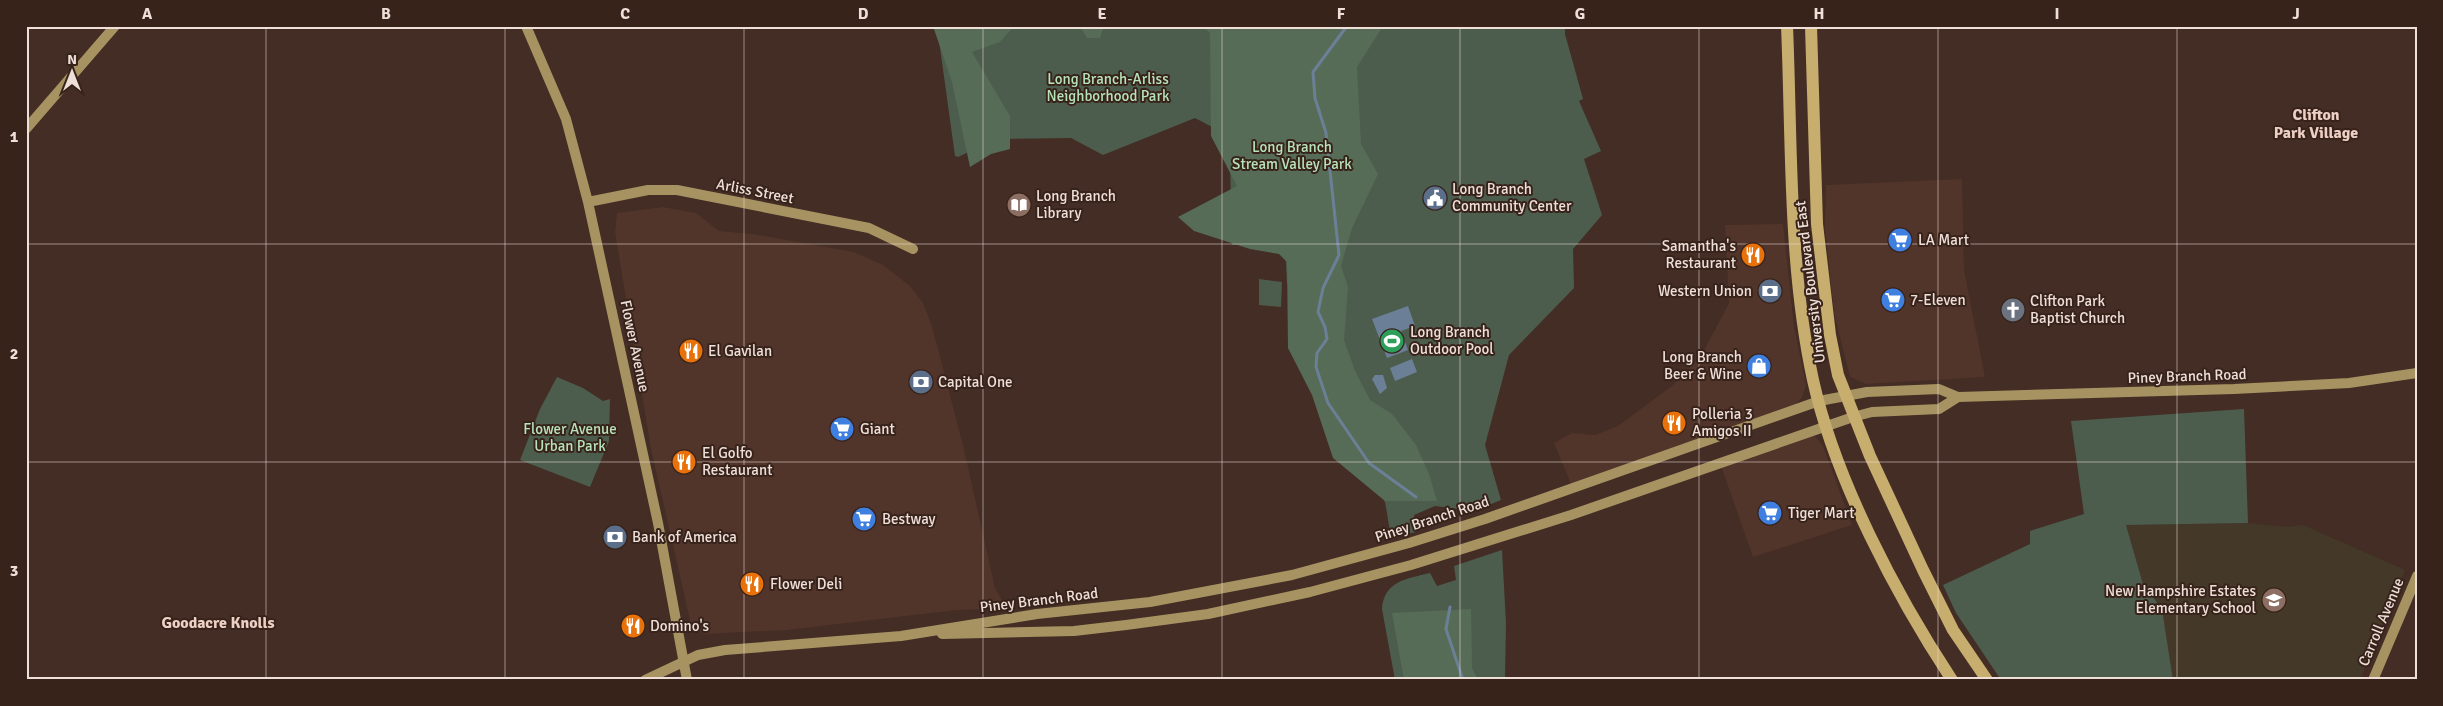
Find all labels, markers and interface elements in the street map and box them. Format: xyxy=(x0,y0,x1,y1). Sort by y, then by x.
text: A xyxy=(142,4,153,24)
text: B xyxy=(381,4,391,24)
text: C xyxy=(620,4,630,24)
text: D xyxy=(858,4,869,24)
text: E xyxy=(1097,4,1107,24)
text: F xyxy=(1337,4,1346,24)
text: G xyxy=(1575,4,1585,24)
text: H xyxy=(1814,4,1824,24)
text: I xyxy=(2054,4,2060,24)
text: J xyxy=(2292,4,2300,24)
north arrow xyxy=(48,48,98,98)
text: N xyxy=(67,51,77,68)
park label: Long Branch-Arliss Neighborhood Park xyxy=(1047,70,1170,105)
district label: Clifton Park Village xyxy=(2274,105,2358,143)
text: 1 xyxy=(10,127,19,147)
park label: Long Branch Stream Valley Park xyxy=(1232,138,1352,173)
street label: Arliss Street xyxy=(715,175,795,207)
place label: Long Branch Community Center xyxy=(1452,180,1572,215)
public building icon: Long Branch Community Center xyxy=(1422,185,1448,211)
place label: Long Branch Library xyxy=(1036,187,1116,222)
library icon: Long Branch Library xyxy=(1006,192,1032,218)
street label: University Boulevard East xyxy=(1791,200,1829,364)
supermarket icon: LA Mart xyxy=(1887,227,1913,253)
place label: LA Mart xyxy=(1918,231,1969,249)
place label: Samantha's Restaurant xyxy=(1662,237,1736,272)
restaurant icon: Samantha's Restaurant xyxy=(1740,242,1766,268)
bank icon: Western Union xyxy=(1757,278,1783,304)
place label: Western Union xyxy=(1658,282,1752,300)
supermarket icon: 7-Eleven xyxy=(1880,287,1906,313)
place label: 7-Eleven xyxy=(1910,291,1966,309)
place label: Clifton Park Baptist Church xyxy=(2030,292,2125,327)
church icon: Clifton Park Baptist Church xyxy=(2000,297,2026,323)
street label: Flower Avenue xyxy=(616,298,654,394)
place label: Long Branch Outdoor Pool xyxy=(1410,323,1494,358)
sports icon: Long Branch Outdoor Pool xyxy=(1379,328,1405,354)
restaurant icon: El Gavilan xyxy=(678,338,704,364)
place label: El Gavilan xyxy=(708,342,772,360)
text: 2 xyxy=(10,344,18,364)
place label: Long Branch Beer & Wine xyxy=(1662,348,1742,383)
shop icon: Long Branch Beer & Wine xyxy=(1746,353,1772,379)
street label: Piney Branch Road xyxy=(2127,365,2247,387)
bank icon: Capital One xyxy=(908,369,934,395)
place label: Capital One xyxy=(938,373,1013,391)
place label: Polleria 3 Amigos II xyxy=(1692,405,1753,440)
restaurant icon: Polleria 3 Amigos II xyxy=(1661,410,1687,436)
supermarket icon: Giant xyxy=(829,416,855,442)
park label: Flower Avenue Urban Park xyxy=(523,420,617,455)
place label: Giant xyxy=(860,420,895,438)
place label: El Golfo Restaurant xyxy=(702,444,772,479)
restaurant icon: El Golfo Restaurant xyxy=(671,449,697,475)
street label: Piney Branch Road xyxy=(1373,492,1491,546)
supermarket icon: Tiger Mart xyxy=(1757,500,1783,526)
place label: Tiger Mart xyxy=(1788,504,1855,522)
supermarket icon: Bestway xyxy=(851,506,877,532)
place label: Bestway xyxy=(882,510,936,528)
bank icon: Bank of America xyxy=(602,524,628,550)
place label: Bank of America xyxy=(632,528,737,546)
text: 3 xyxy=(10,561,18,581)
restaurant icon: Flower Deli xyxy=(739,571,765,597)
place label: Flower Deli xyxy=(770,575,842,593)
street label: Carroll Avenue xyxy=(2354,575,2408,669)
place label: New Hampshire Estates Elementary School xyxy=(2105,582,2256,617)
street label: Piney Branch Road xyxy=(979,584,1099,616)
school or university icon: New Hampshire Estates Elementary School xyxy=(2261,587,2287,613)
district label: Goodacre Knolls xyxy=(161,613,275,633)
restaurant icon: Domino's xyxy=(620,613,646,639)
place label: Domino's xyxy=(650,617,710,635)

